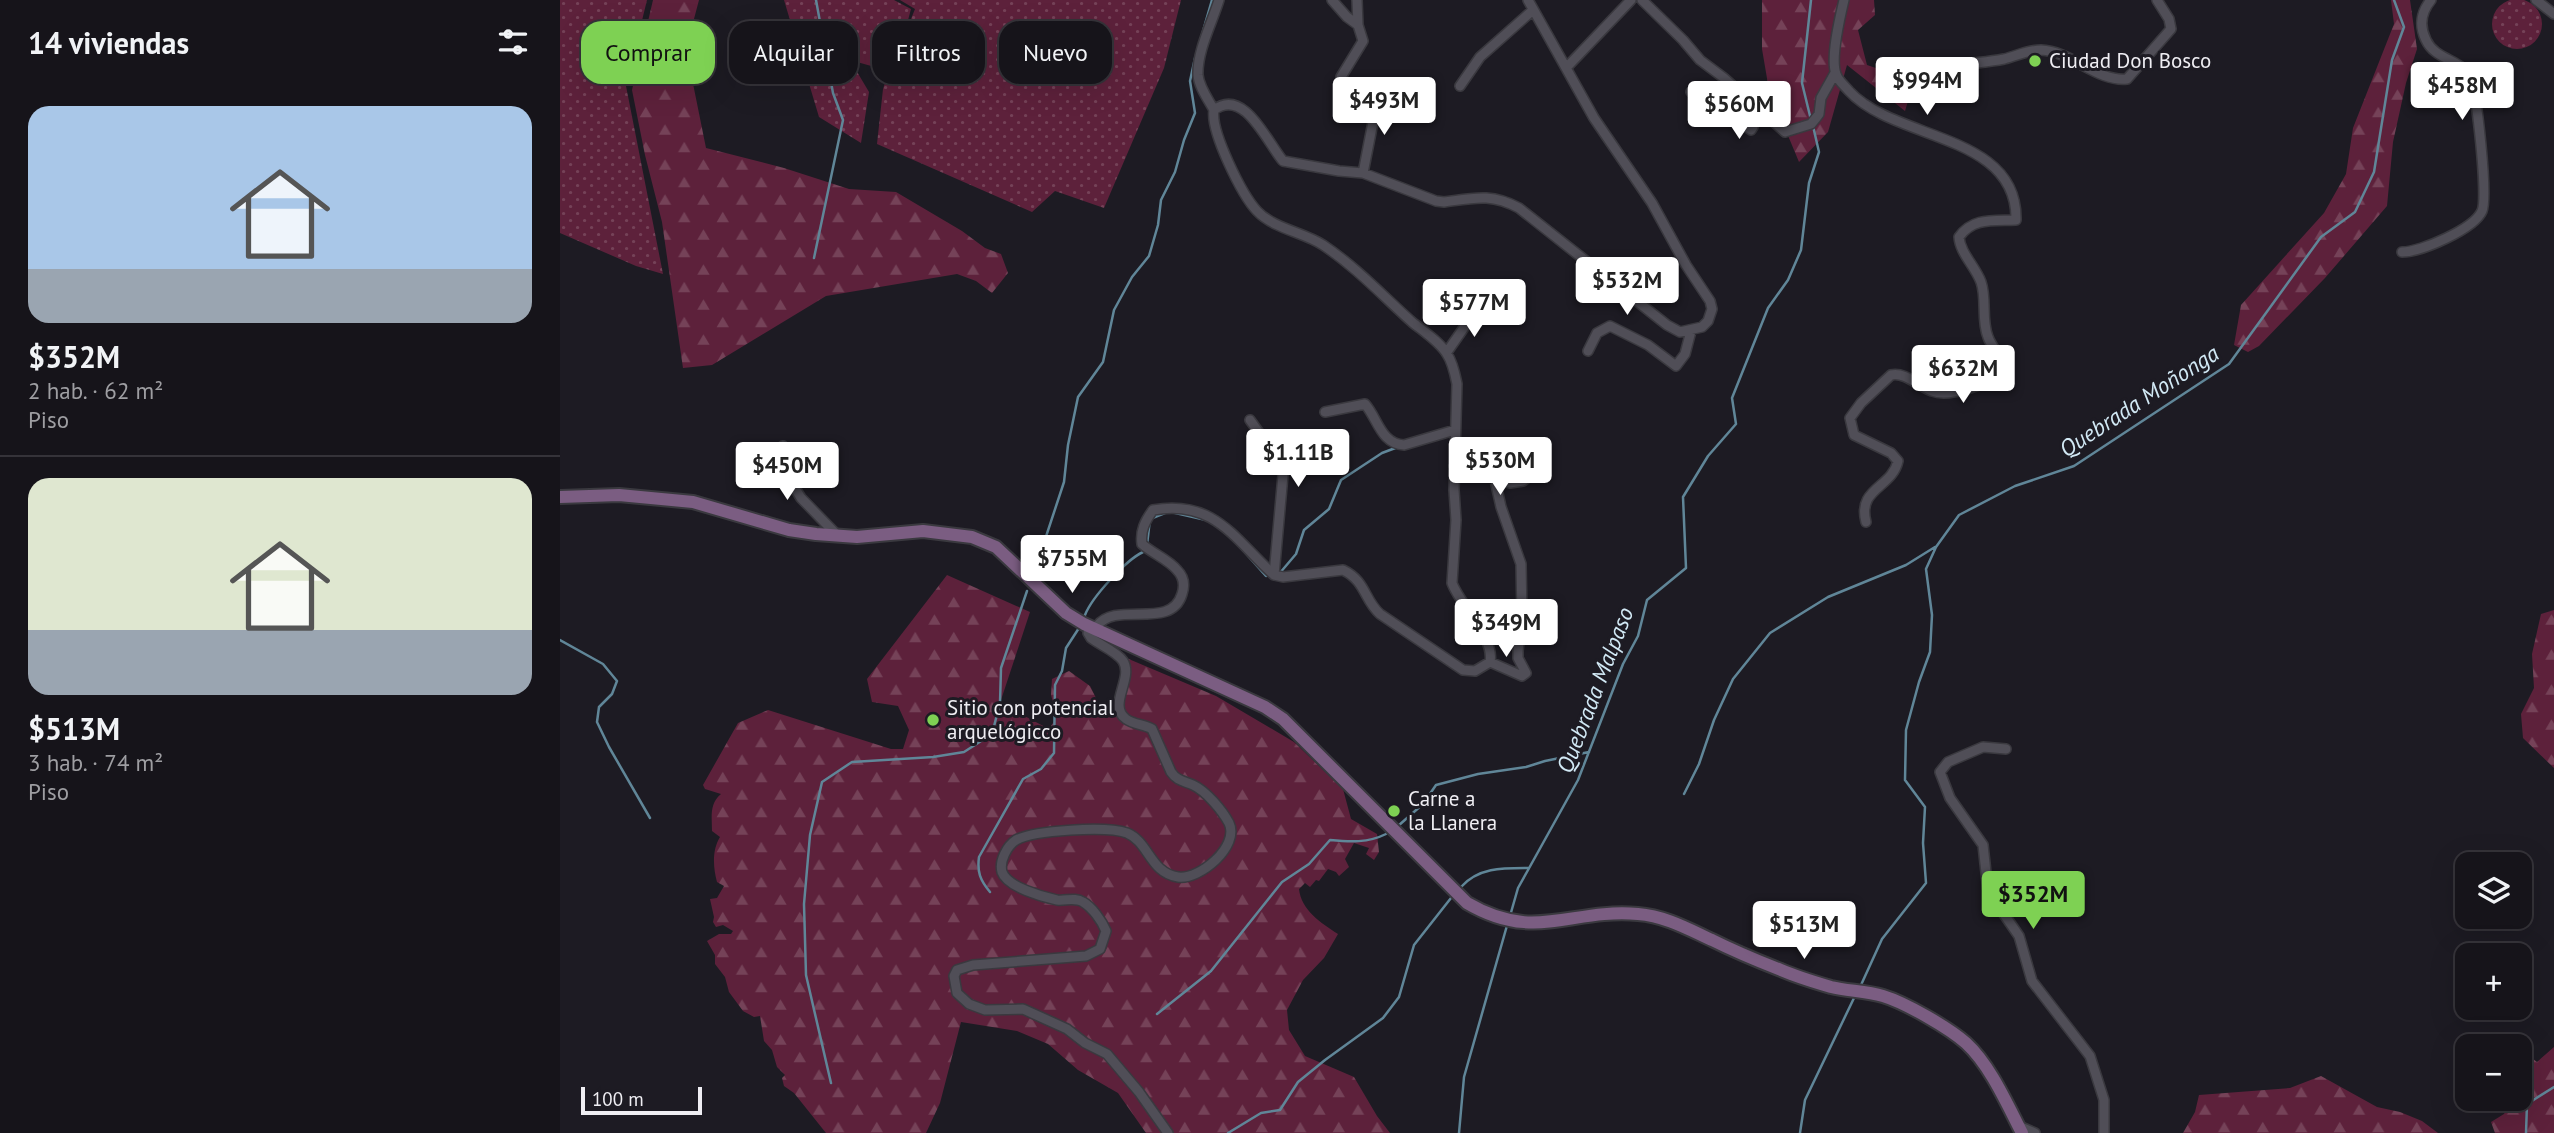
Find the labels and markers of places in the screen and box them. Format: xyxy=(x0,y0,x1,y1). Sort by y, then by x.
place label: Ciudad Don Bosco xyxy=(2049,47,2211,74)
marker: Ciudad Don Bosco xyxy=(2027,53,2043,69)
pin: $994M xyxy=(1878,58,1976,117)
pin: $458M xyxy=(2413,62,2511,122)
pin: $493M xyxy=(1335,78,1433,137)
pin: $560M xyxy=(1690,82,1788,141)
pin: $532M xyxy=(1578,258,1676,317)
pin: $577M xyxy=(1425,280,1523,339)
pin: $632M xyxy=(1914,346,2012,405)
pin: $1.11B xyxy=(1241,430,1355,489)
pin: $530M xyxy=(1451,438,1549,497)
pin: $450M xyxy=(738,442,836,502)
pin: $755M xyxy=(1023,536,1121,595)
pin: $349M xyxy=(1457,600,1555,659)
place label: Sitio con potencial arquelógicco xyxy=(947,694,1114,745)
marker: Sitio con potencial arquelógicco xyxy=(925,712,941,728)
place label: Carne a la Llanera xyxy=(1408,785,1497,836)
marker: Carne a la Llanera xyxy=(1386,803,1402,819)
pin: $352M xyxy=(1984,872,2082,931)
pin: $513M xyxy=(1755,902,1853,961)

